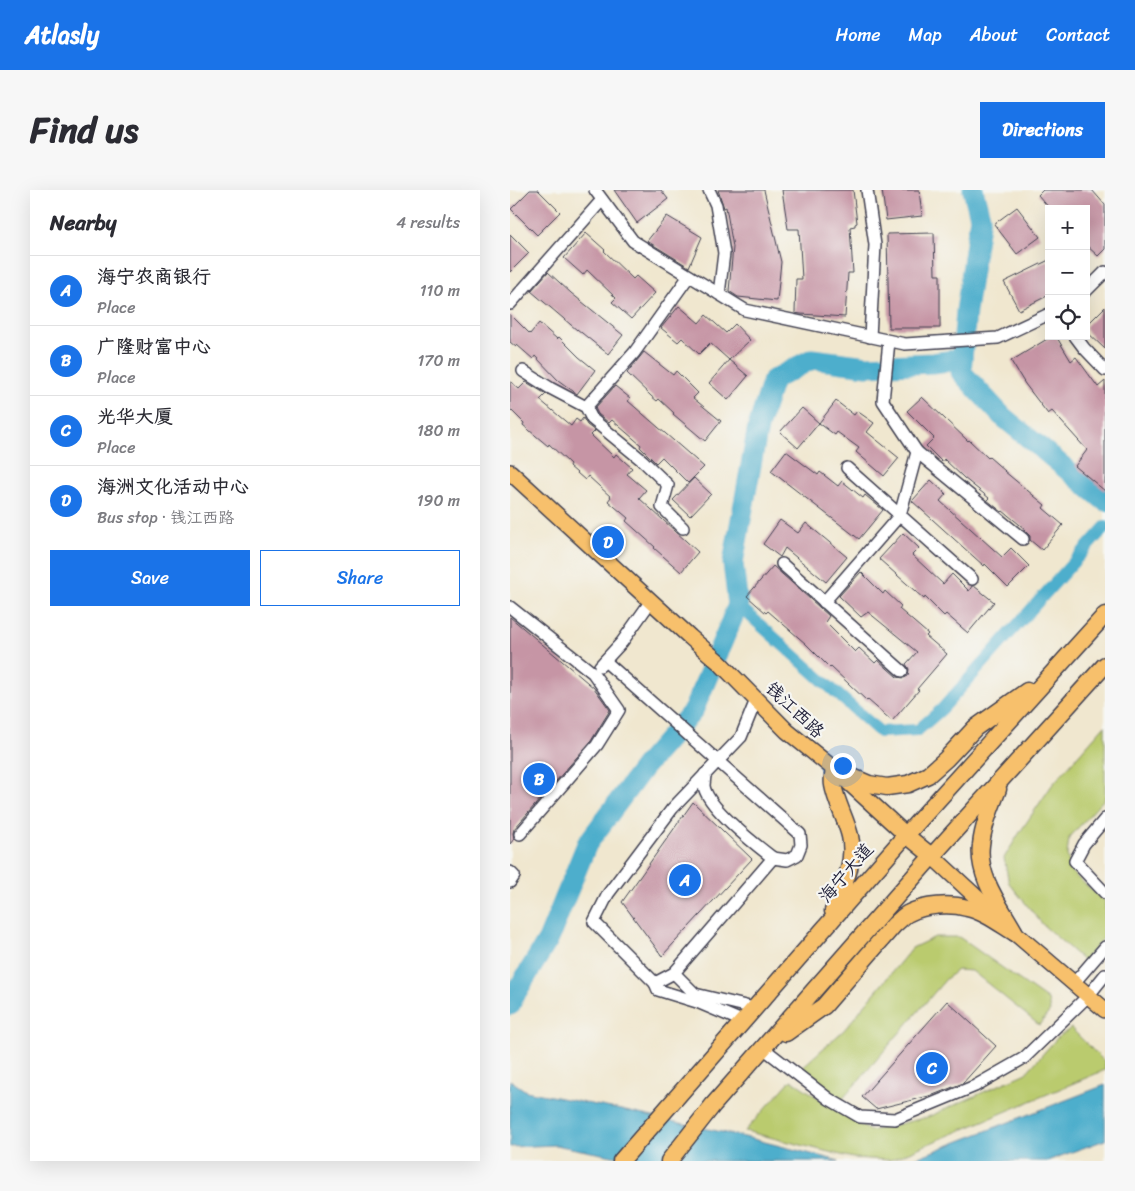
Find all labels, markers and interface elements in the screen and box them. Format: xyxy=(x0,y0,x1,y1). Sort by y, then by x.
text: Atlasly xyxy=(25,14,99,56)
text: Home xyxy=(836,19,881,51)
text: Map xyxy=(909,19,942,51)
text: About xyxy=(970,19,1018,51)
text: Contact xyxy=(1046,19,1110,51)
text: Find us xyxy=(30,99,138,161)
button: Directions xyxy=(980,102,1105,158)
text: Nearby xyxy=(50,204,116,242)
map controls xyxy=(1045,205,1090,340)
button: + xyxy=(1045,205,1090,250)
text: 4 results xyxy=(396,208,460,237)
button: − xyxy=(1045,250,1090,295)
text: 海宁农商银行 xyxy=(97,260,211,293)
text: A xyxy=(61,276,71,305)
text: 110 m xyxy=(420,276,460,305)
text: Place xyxy=(97,293,136,322)
button: locate xyxy=(1045,295,1090,340)
text: 广隆财富中心 xyxy=(97,330,211,363)
text: B xyxy=(61,346,71,375)
text: 170 m xyxy=(417,346,460,375)
text: Place xyxy=(97,363,136,392)
text: 光华大厦 xyxy=(97,400,173,433)
text: C xyxy=(61,416,71,445)
text: 180 m xyxy=(417,416,460,445)
text: Place xyxy=(97,433,136,462)
text: 海洲文化活动中心 xyxy=(97,470,249,503)
text: D xyxy=(61,486,71,515)
text: 190 m xyxy=(417,486,460,515)
text: Bus stop · 钱江西路 xyxy=(97,503,234,532)
pin: D xyxy=(592,523,624,561)
button: Save xyxy=(50,550,250,606)
button: Share xyxy=(260,550,460,606)
street label: 钱江西路 xyxy=(758,674,832,746)
your location xyxy=(830,753,856,779)
pin: B xyxy=(523,760,555,798)
street label: 海宁大道 xyxy=(810,835,882,911)
pin: A xyxy=(669,861,701,899)
pin: C xyxy=(916,1049,948,1087)

